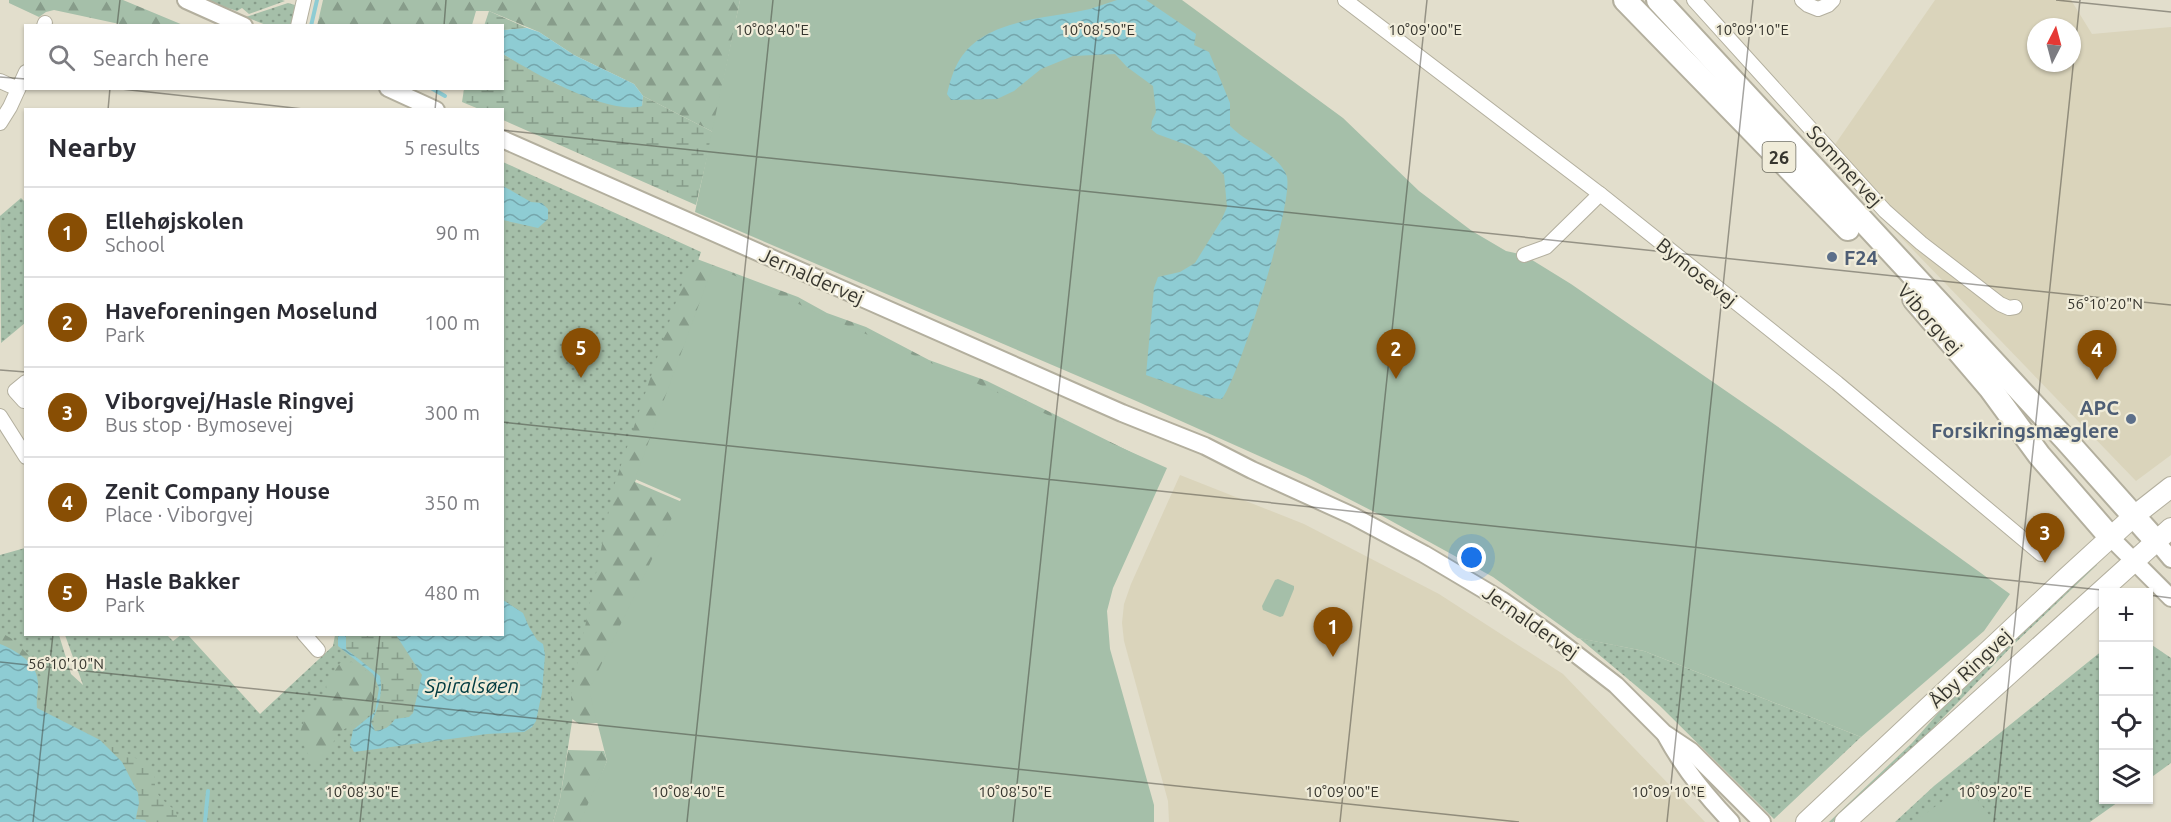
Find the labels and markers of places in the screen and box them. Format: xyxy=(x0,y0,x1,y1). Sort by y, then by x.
place label: F24 xyxy=(1844,246,1878,269)
marker: F24 xyxy=(1825,250,1839,264)
pin: 5 xyxy=(562,328,600,378)
pin: 2 xyxy=(1376,330,1416,379)
pin: 4 xyxy=(2078,330,2116,380)
place label: APC Forsikringsmæglere xyxy=(1931,396,2119,442)
marker: APC Forsikringsmæglere xyxy=(2124,412,2138,426)
pin: 3 xyxy=(2026,514,2064,563)
pin: 1 xyxy=(1314,608,1352,657)

